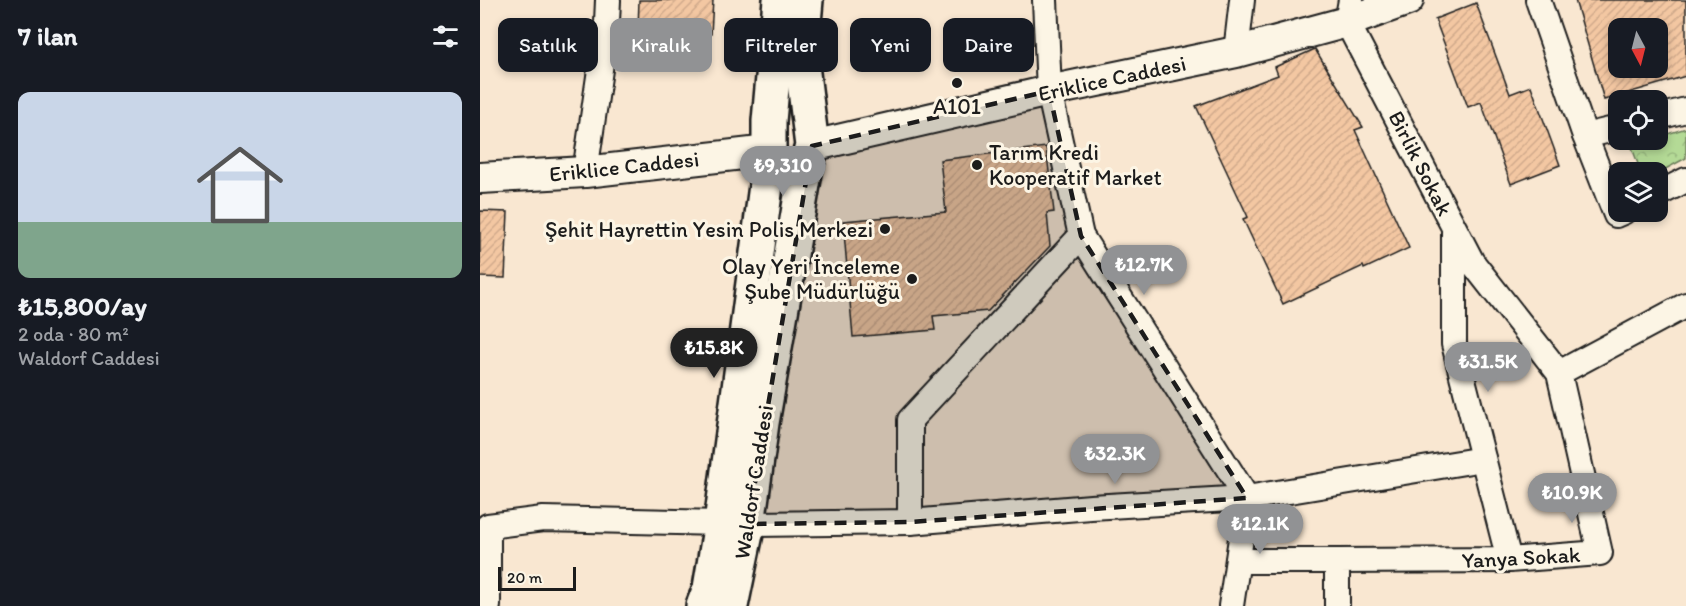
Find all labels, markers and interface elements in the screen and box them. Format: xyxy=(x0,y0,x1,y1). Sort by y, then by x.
chip: Satılık xyxy=(498,18,598,72)
chip: Kiralık xyxy=(610,18,712,72)
chip: Filtreler xyxy=(724,18,838,72)
chip: Yeni xyxy=(850,18,931,72)
chip: Daire xyxy=(943,18,1034,72)
north arrow xyxy=(1608,18,1668,78)
map controls xyxy=(1608,18,1668,222)
text: 7 ilan xyxy=(18,20,77,52)
icon: filters xyxy=(429,20,462,53)
street label: Eriklice Caddesi xyxy=(1036,50,1189,107)
marker: A101 xyxy=(950,76,964,90)
button: locate xyxy=(1608,90,1668,150)
place label: A101 xyxy=(933,93,981,120)
street label: Birlik Sokak xyxy=(1383,106,1459,220)
icon: home xyxy=(186,131,294,239)
place label: Tarım Kredi Kooperatif Market xyxy=(989,139,1162,191)
street label: Eriklice Caddesi xyxy=(548,145,700,188)
pin: ₺9,310 xyxy=(734,146,832,197)
text: ₺9,310 xyxy=(754,153,812,177)
marker: Tarım Kredi Kooperatif Market xyxy=(970,158,984,172)
button: layers xyxy=(1608,162,1668,222)
place label: Şehit Hayrettin Yesin Polis Merkezi xyxy=(545,216,873,243)
marker: Şehit Hayrettin Yesin Polis Merkezi xyxy=(878,222,892,236)
pin: ₺12.7K xyxy=(1095,245,1193,296)
text: ₺12.7K xyxy=(1115,252,1173,276)
place label: Olay Yeri İnceleme Şube Müdürlüğü xyxy=(722,253,900,305)
marker: Olay Yeri İnceleme Şube Müdürlüğü xyxy=(905,272,919,286)
text: ₺15,800/ay xyxy=(18,290,147,322)
text: 2 oda · 80 m² xyxy=(18,322,129,346)
pin: ₺15.8K xyxy=(665,328,763,379)
text: ₺15.8K xyxy=(684,335,744,359)
pin: ₺31.5K xyxy=(1439,342,1537,393)
text: Waldorf Caddesi xyxy=(18,346,160,370)
text: ₺31.5K xyxy=(1458,349,1518,373)
street label: Waldorf Caddesi xyxy=(728,403,779,561)
pin: ₺32.3K xyxy=(1066,434,1164,485)
text: ₺32.3K xyxy=(1085,441,1145,465)
pin: ₺10.9K xyxy=(1523,473,1621,524)
text: ₺10.9K xyxy=(1542,480,1602,504)
pin: ₺12.1K xyxy=(1211,504,1309,555)
text: ₺12.1K xyxy=(1231,511,1289,535)
street label: Yanya Sokak xyxy=(1461,541,1582,574)
scale bar xyxy=(498,564,576,592)
text: 20 m xyxy=(507,568,542,587)

